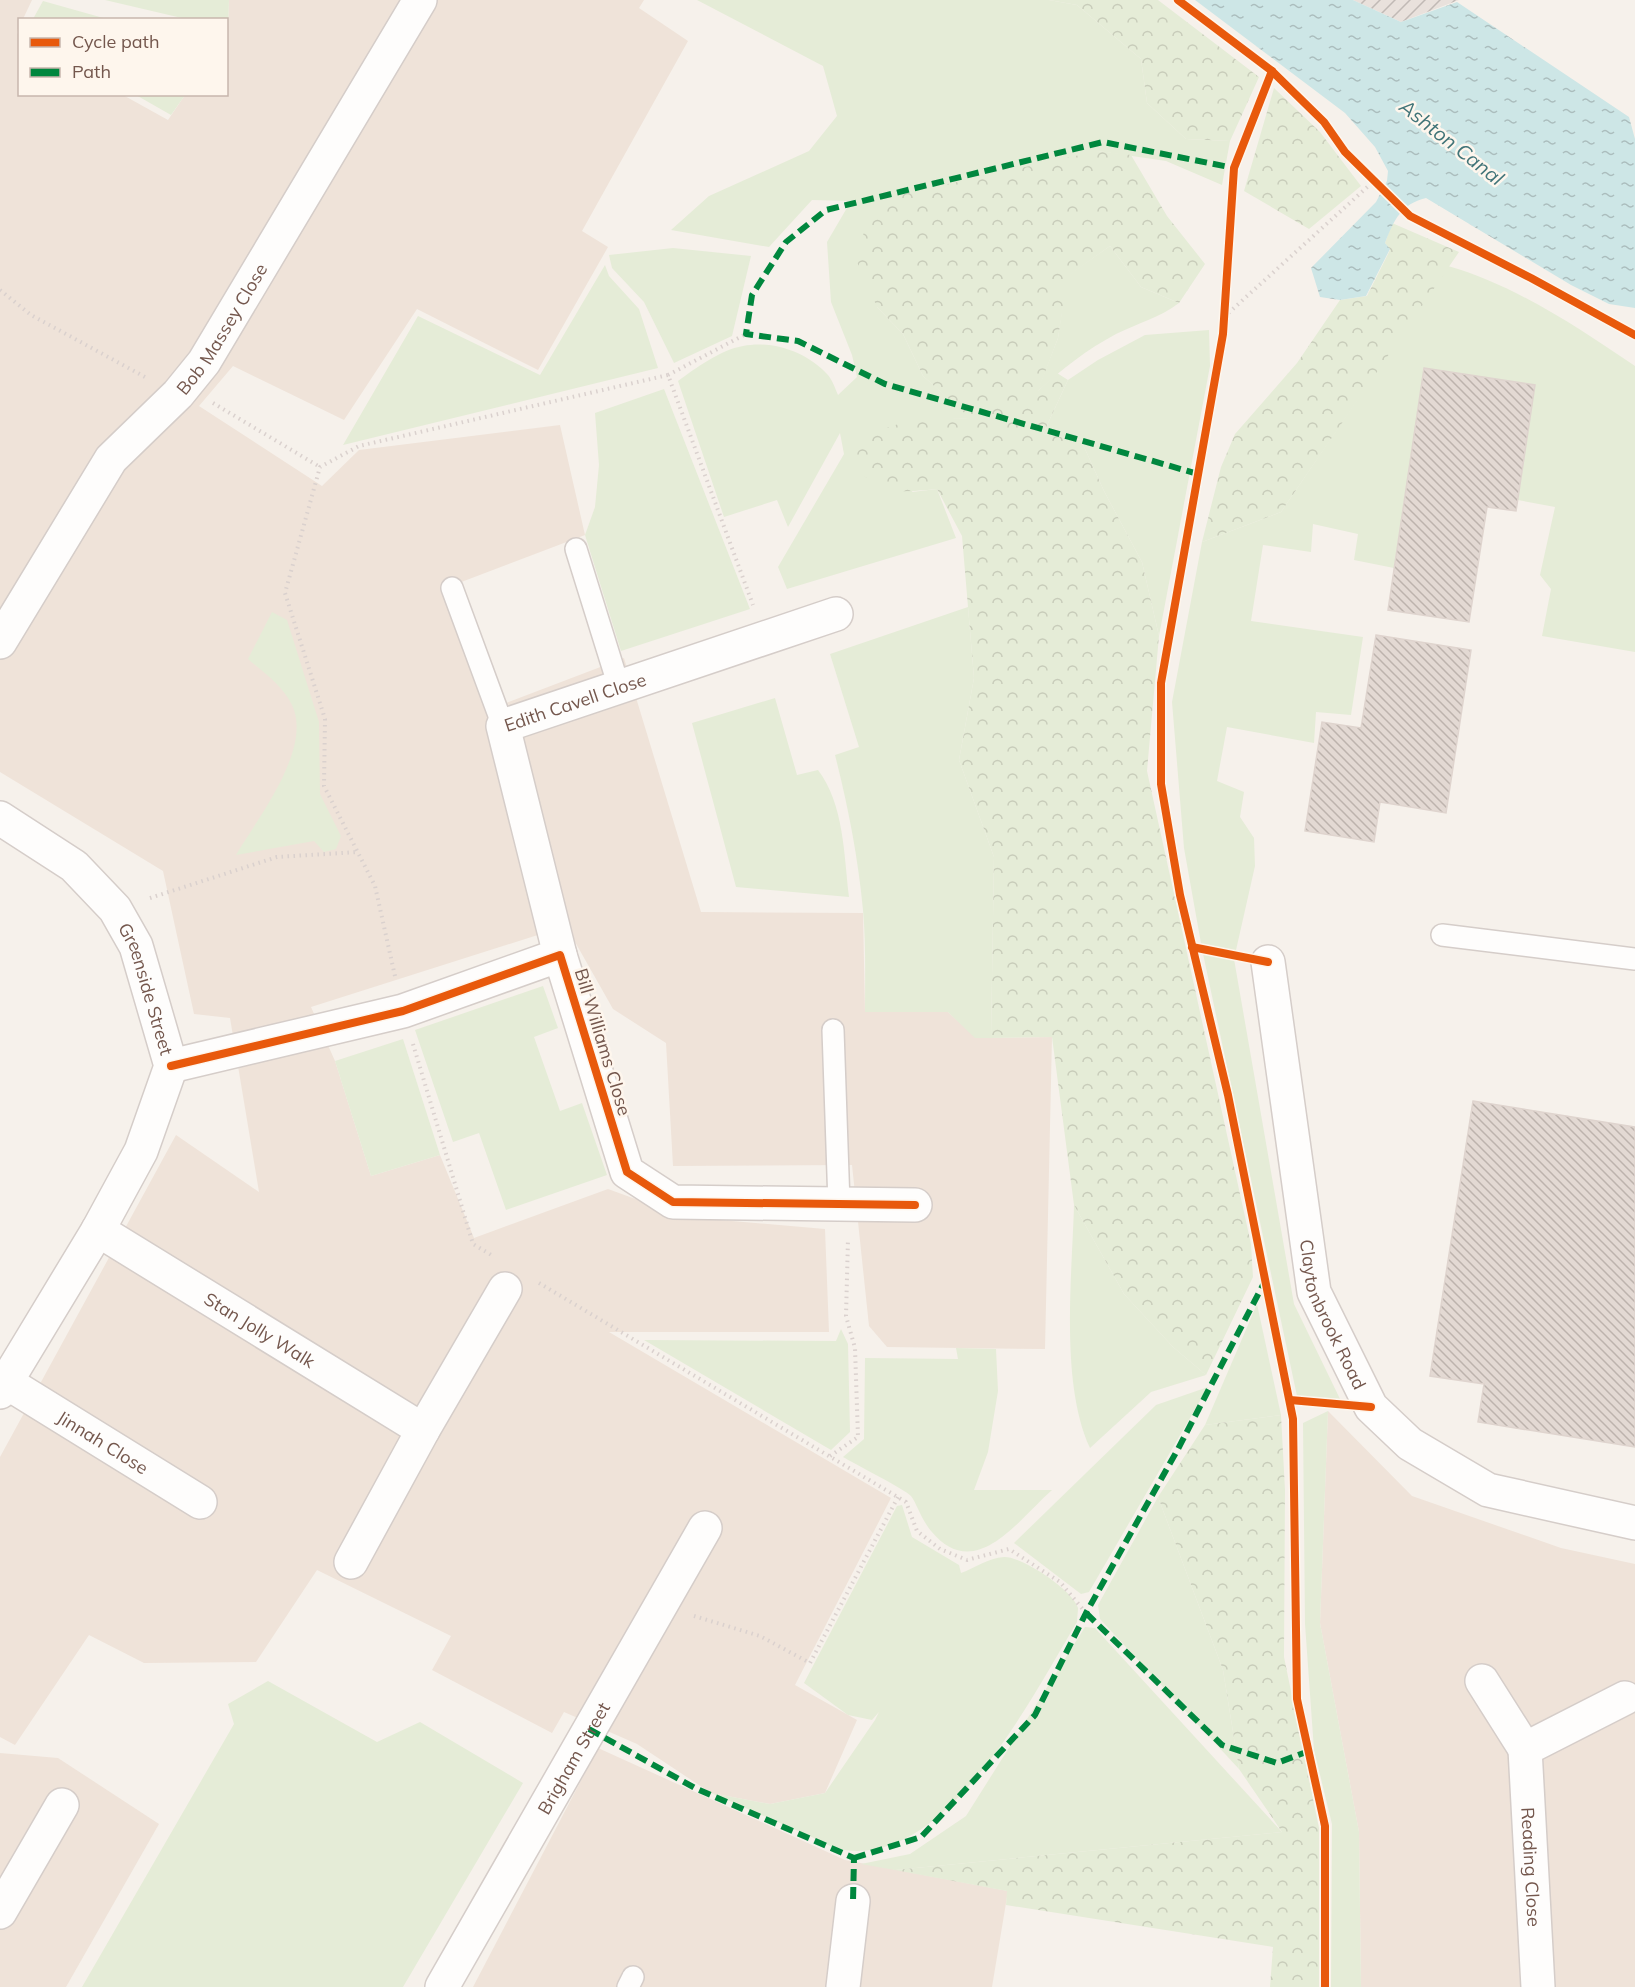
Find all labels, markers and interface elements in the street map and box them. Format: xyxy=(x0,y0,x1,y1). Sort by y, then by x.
legend xyxy=(18,18,228,96)
text: Cycle path xyxy=(72,30,159,53)
text: Path xyxy=(72,60,111,83)
water label: Ashton Canal xyxy=(1394,93,1509,191)
street label: Bob Massey Close xyxy=(171,259,272,399)
street label: Edith Cavell Close xyxy=(501,667,649,736)
street label: Greenside Street xyxy=(114,918,179,1058)
street label: Bill Williams Close xyxy=(570,966,636,1118)
street label: Claytonbrook Road xyxy=(1295,1238,1372,1393)
street label: Stan Jolly Walk xyxy=(200,1287,320,1373)
street label: Jinnah Close xyxy=(53,1405,153,1479)
street label: Brigham Street xyxy=(532,1698,614,1818)
street label: Reading Close xyxy=(1517,1806,1546,1927)

